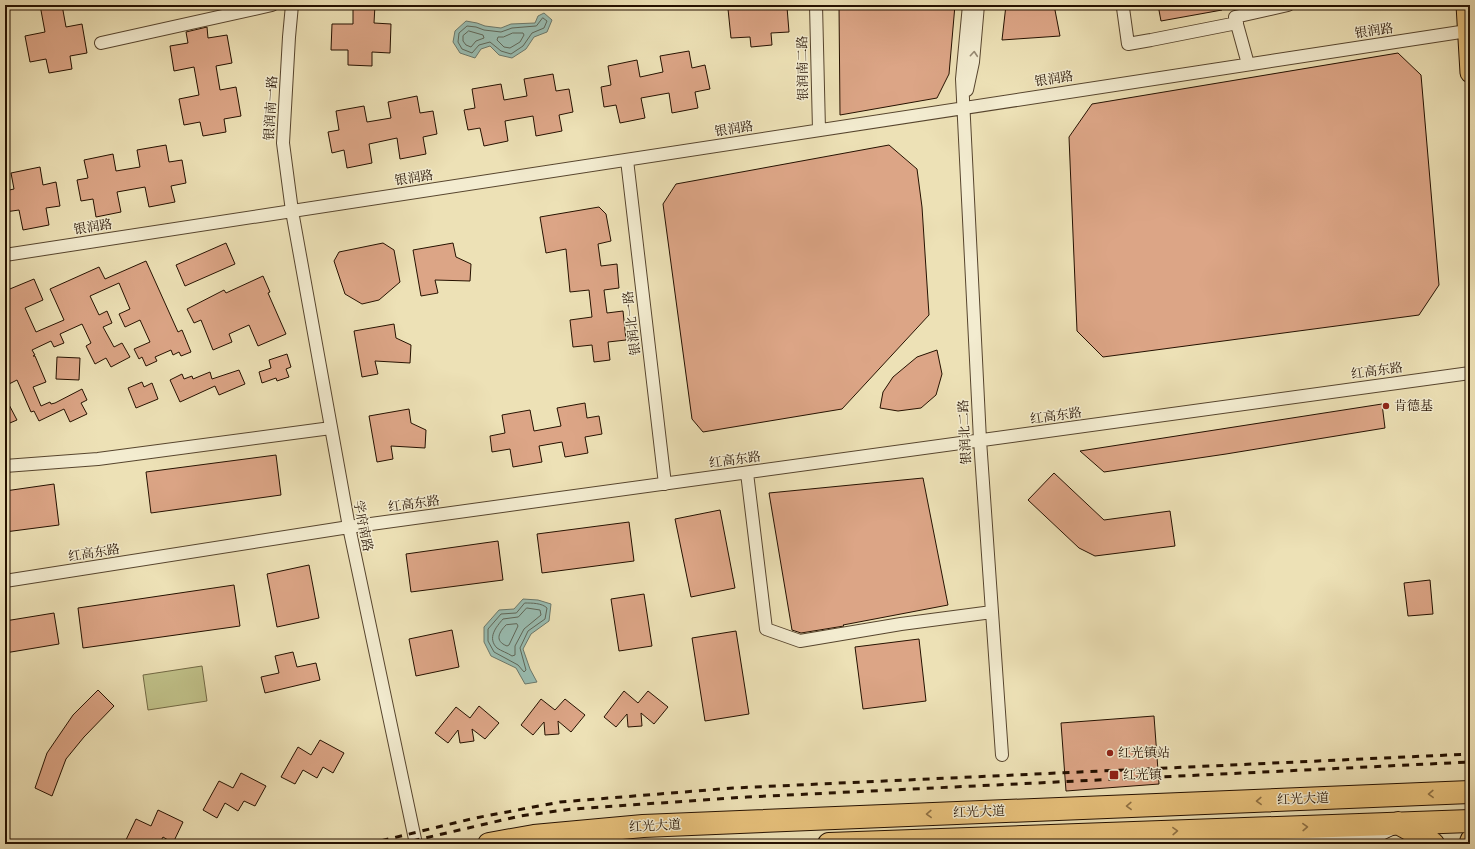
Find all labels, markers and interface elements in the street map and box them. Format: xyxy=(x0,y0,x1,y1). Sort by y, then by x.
street label: 银润路 xyxy=(1353,19,1395,43)
street label: 银润南二路 xyxy=(793,35,813,101)
one-way arrow xyxy=(969,51,978,57)
street label: 银润路 xyxy=(1033,67,1075,91)
street label: 银润南一路 xyxy=(260,75,282,141)
street label: 银润路 xyxy=(713,117,755,141)
street label: 银润路 xyxy=(393,166,435,190)
street label: 银润路 xyxy=(72,215,114,239)
street label: 银润北一路 xyxy=(619,290,645,356)
street label: 红高东路 xyxy=(1350,358,1404,384)
place label: 肯德基 xyxy=(1394,397,1433,415)
street label: 银润北二路 xyxy=(954,399,976,465)
marker: 肯德基 xyxy=(1381,401,1391,411)
street label: 红高东路 xyxy=(1029,403,1083,429)
street label: 红高东路 xyxy=(708,447,762,473)
street label: 红高东路 xyxy=(387,491,441,517)
street label: 学府南路 xyxy=(349,499,377,553)
street label: 红高东路 xyxy=(67,540,121,566)
place label: 红光镇站 xyxy=(1118,744,1170,762)
marker: 红光镇站 xyxy=(1105,748,1115,758)
place label: 红光镇 xyxy=(1123,766,1162,784)
marker: 红光镇 xyxy=(1108,769,1120,781)
street label: 红光大道 xyxy=(1277,789,1329,809)
one-way arrow xyxy=(1428,789,1434,798)
one-way arrow xyxy=(1256,796,1262,805)
street label: 红光大道 xyxy=(953,802,1005,822)
one-way arrow xyxy=(1126,802,1132,810)
one-way arrow xyxy=(926,810,932,818)
street label: 红光大道 xyxy=(629,816,681,836)
one-way arrow xyxy=(1302,823,1308,831)
one-way arrow xyxy=(1172,827,1178,836)

